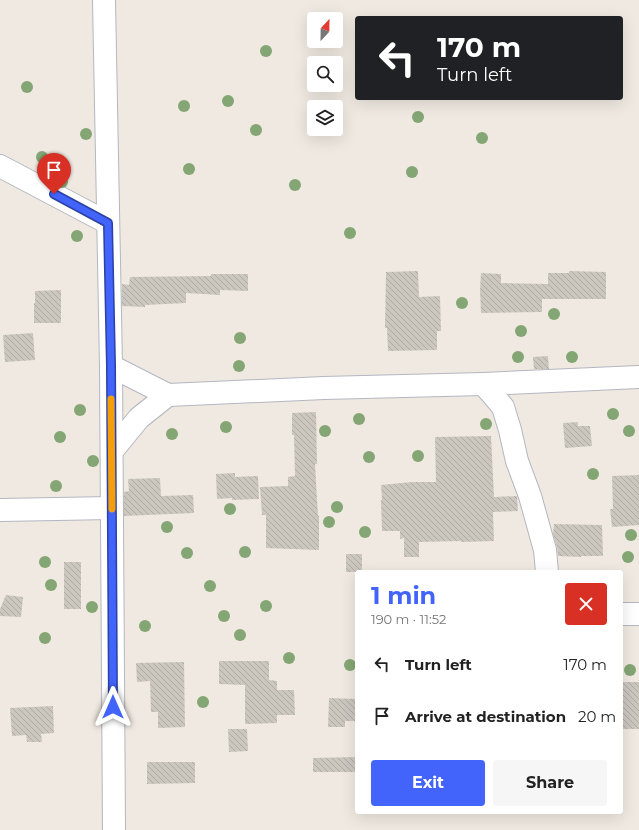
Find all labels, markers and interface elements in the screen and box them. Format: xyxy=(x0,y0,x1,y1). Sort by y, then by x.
north arrow xyxy=(307,12,343,48)
map controls xyxy=(307,12,343,136)
text: 170 m xyxy=(437,30,521,64)
icon: left xyxy=(371,32,423,84)
button: search xyxy=(307,56,343,92)
text: Turn left xyxy=(437,64,512,86)
button: layers xyxy=(307,100,343,136)
pin xyxy=(37,153,71,194)
icon: arrive xyxy=(43,159,65,181)
text: 1 min xyxy=(371,581,436,610)
button: close xyxy=(565,583,607,625)
text: 190 m · 11:52 xyxy=(371,611,446,627)
icon: left xyxy=(371,653,393,675)
text: Turn left xyxy=(405,655,472,674)
text: 170 m xyxy=(563,655,607,674)
position arrow xyxy=(92,686,134,728)
icon: arrive xyxy=(371,705,393,727)
text: Arrive at destination xyxy=(405,707,566,726)
text: 20 m xyxy=(578,707,616,726)
button: Exit xyxy=(371,760,485,806)
button: Share xyxy=(493,760,607,806)

